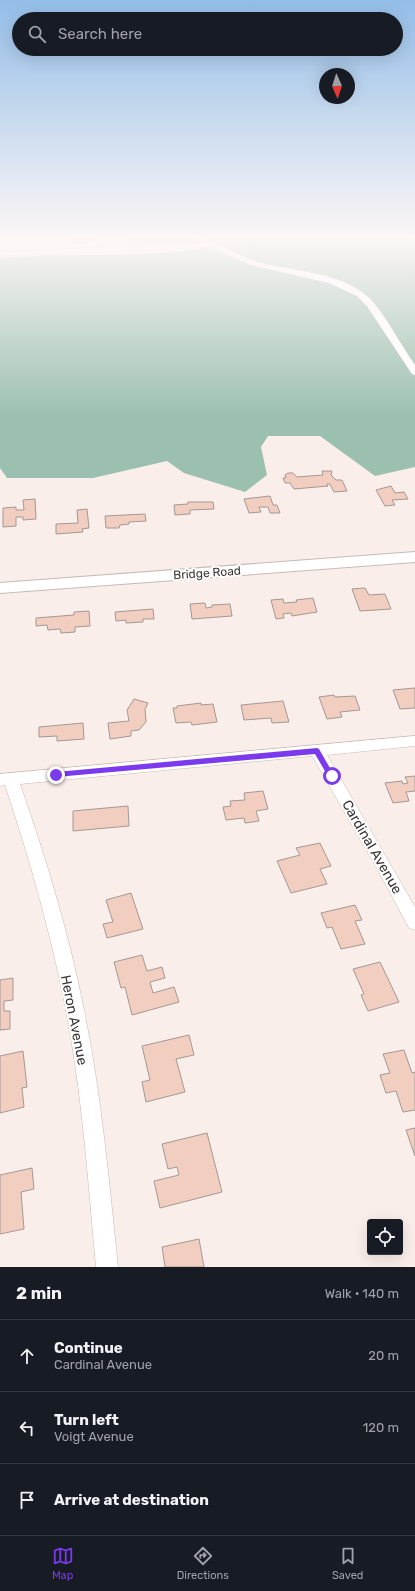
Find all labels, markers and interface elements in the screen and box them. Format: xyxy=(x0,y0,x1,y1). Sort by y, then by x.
search box xyxy=(12,12,403,56)
icon: search xyxy=(26,23,48,45)
text: Search here xyxy=(58,25,142,43)
north arrow xyxy=(319,68,355,104)
street label: Bridge Road xyxy=(173,564,241,582)
route end xyxy=(47,766,65,784)
route start xyxy=(323,767,341,785)
street label: Cardinal Avenue xyxy=(338,797,406,897)
street label: Heron Avenue xyxy=(57,973,91,1067)
map controls xyxy=(367,1219,403,1255)
button: locate xyxy=(367,1219,403,1255)
text: 2 min xyxy=(16,1283,62,1303)
text: Walk · 140 m xyxy=(325,1286,399,1301)
text: Continue xyxy=(54,1339,123,1357)
icon: ahead xyxy=(16,1345,38,1367)
text: 20 m xyxy=(368,1348,399,1363)
text: Cardinal Avenue xyxy=(54,1357,152,1372)
text: Turn left xyxy=(54,1411,119,1429)
icon: left xyxy=(16,1417,38,1439)
text: 120 m xyxy=(363,1420,399,1435)
text: Voigt Avenue xyxy=(54,1429,134,1444)
icon: arrive xyxy=(16,1489,38,1511)
text: Arrive at destination xyxy=(54,1491,209,1509)
tab: Map xyxy=(52,1545,74,1582)
tab: Directions xyxy=(177,1545,229,1582)
tab: Saved xyxy=(332,1545,363,1582)

